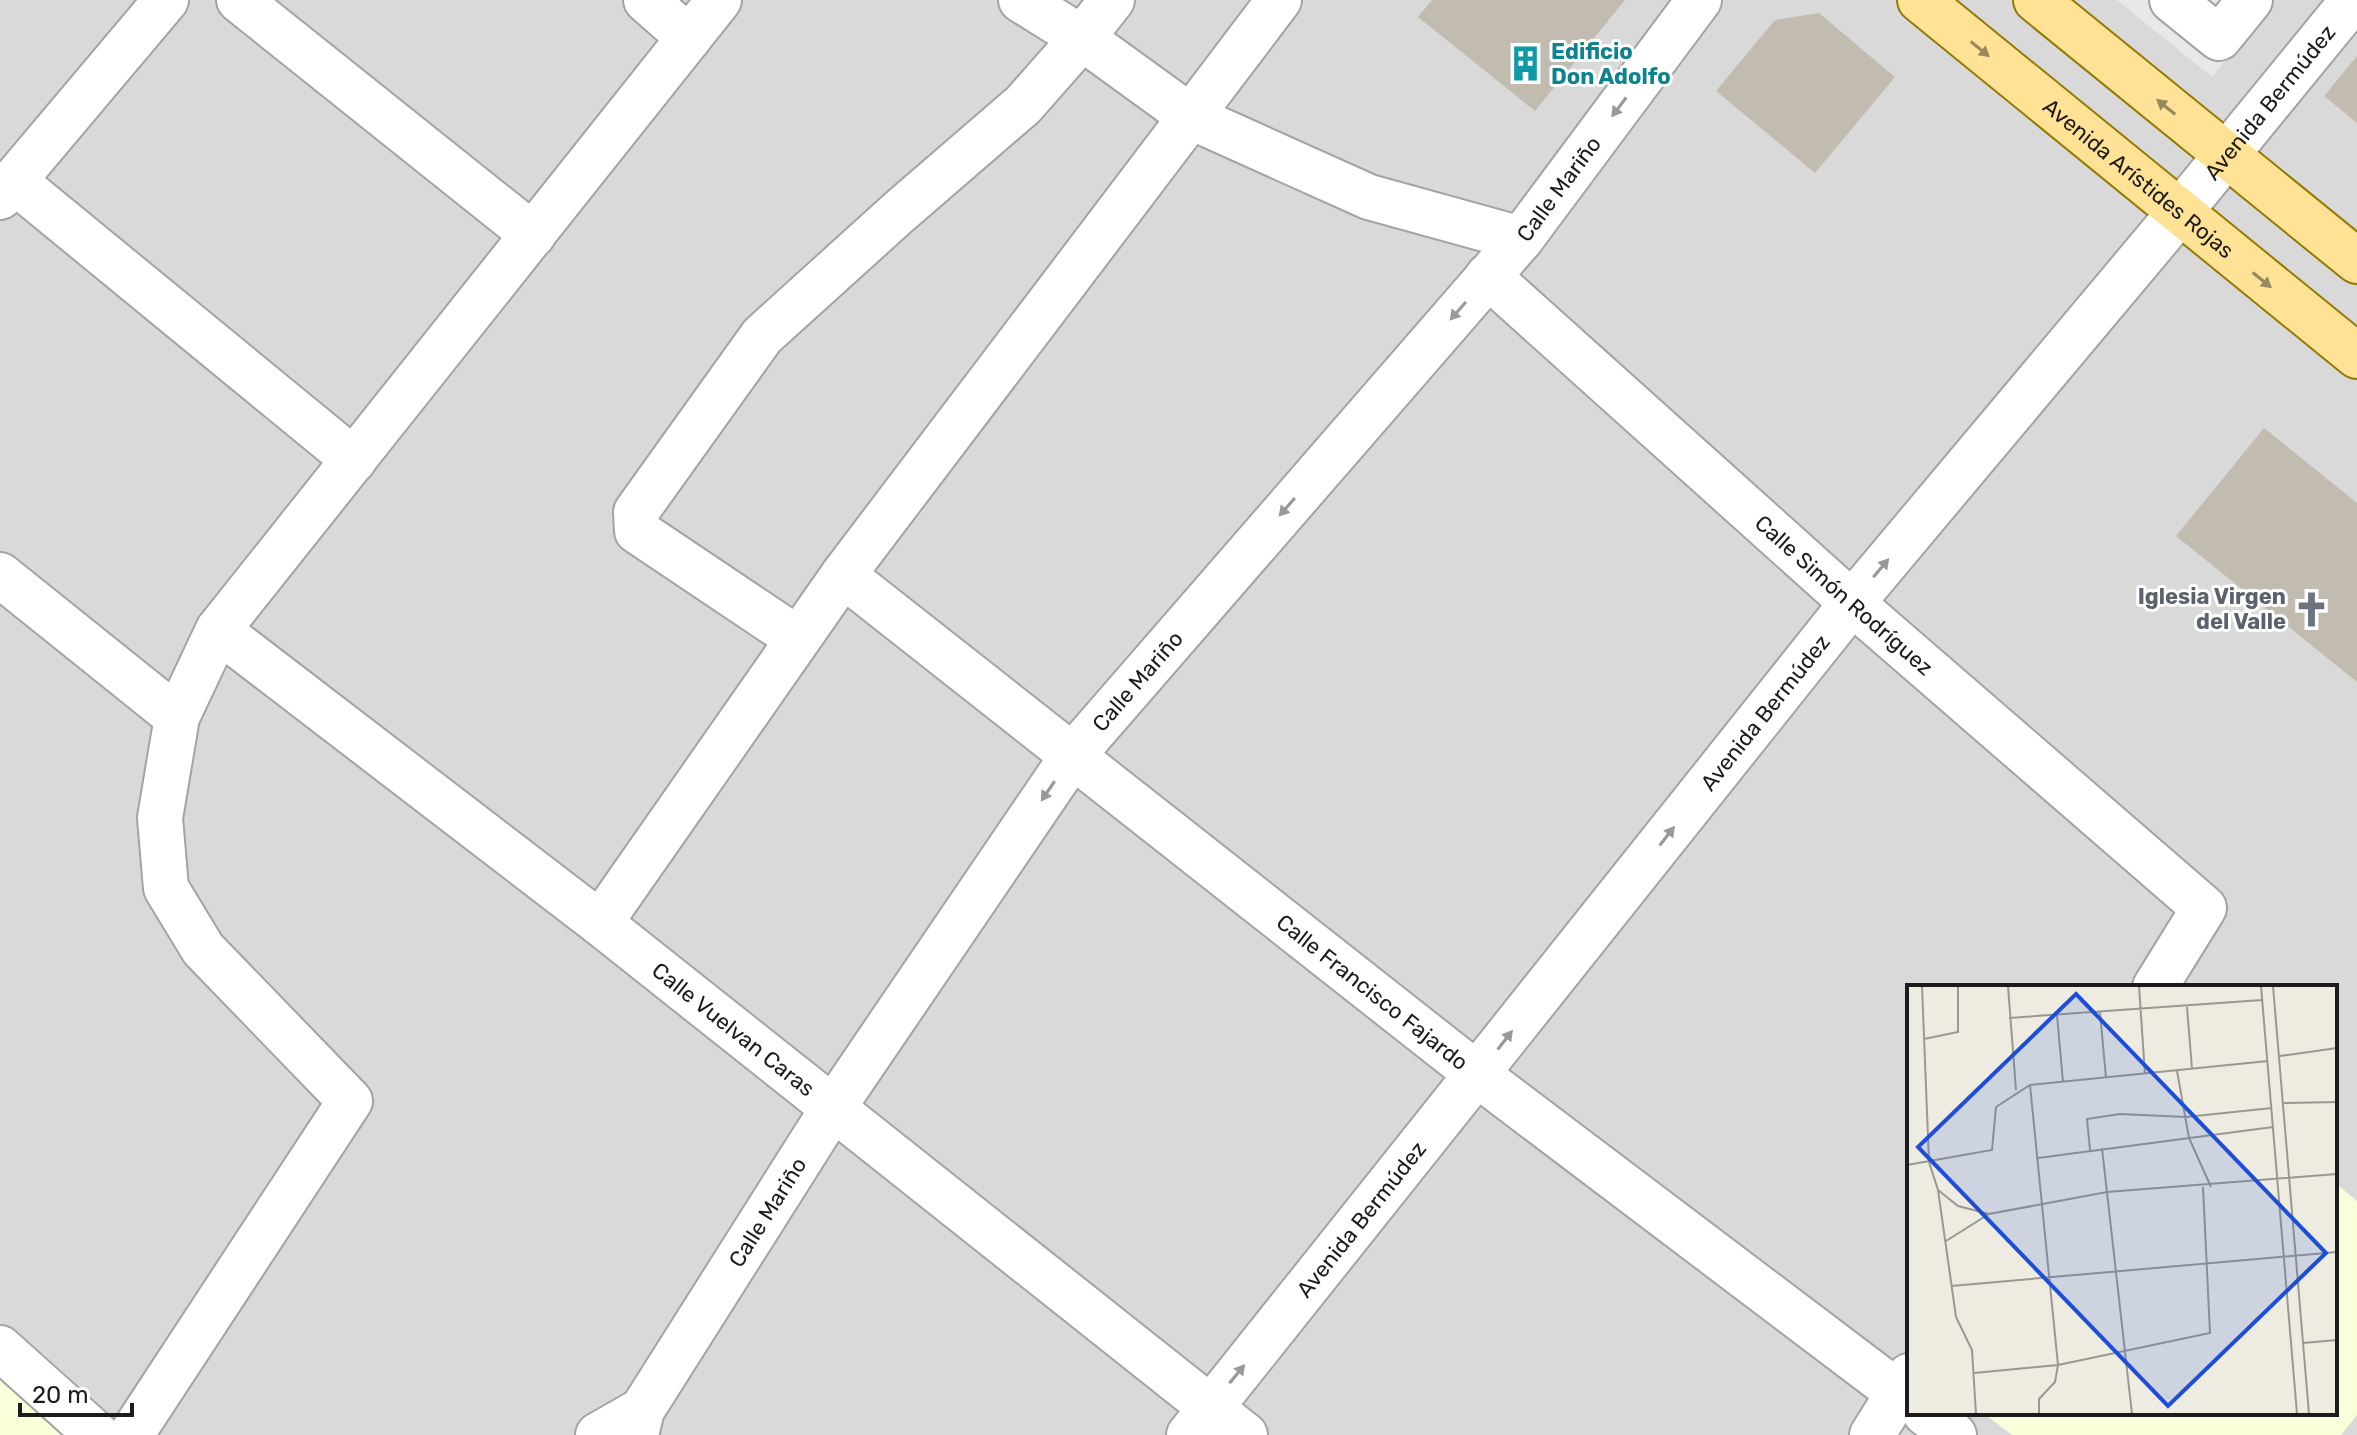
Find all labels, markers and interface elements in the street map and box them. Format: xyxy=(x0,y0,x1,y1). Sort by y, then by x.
street label: Avenida Bermúdez xyxy=(2198,19,2341,185)
place label: Edificio Don Adolfo xyxy=(1551,38,1671,90)
one-way arrow xyxy=(1970,41,1990,57)
building icon: Edificio Don Adolfo xyxy=(1506,45,1544,83)
street label: Avenida Arístides Rojas xyxy=(2038,92,2240,264)
one-way arrow xyxy=(1612,97,1628,117)
one-way arrow xyxy=(2155,98,2176,115)
street label: Calle Mariño xyxy=(1510,131,1607,247)
one-way arrow xyxy=(2252,271,2272,287)
one-way arrow xyxy=(1450,301,1467,321)
one-way arrow xyxy=(1279,498,1297,517)
street label: Calle Simón Rodríguez xyxy=(1749,509,1939,681)
one-way arrow xyxy=(1872,558,1889,578)
place label: Iglesia Virgen del Valle xyxy=(2138,583,2286,635)
church icon: Iglesia Virgen del Valle xyxy=(2293,590,2331,628)
street label: Calle Mariño xyxy=(1086,625,1188,737)
street label: Avenida Bermúdez xyxy=(1694,629,1835,796)
one-way arrow xyxy=(1041,781,1056,802)
one-way arrow xyxy=(1658,826,1675,847)
street label: Calle Francisco Fajardo xyxy=(1271,908,1474,1076)
street label: Calle Vuelvan Caras xyxy=(647,956,820,1102)
inset map xyxy=(1907,985,2337,1415)
one-way arrow xyxy=(1497,1030,1513,1050)
street label: Avenida Bermúdez xyxy=(1291,1136,1431,1303)
street label: Calle Mariño xyxy=(723,1152,812,1272)
one-way arrow xyxy=(1229,1364,1245,1384)
scale bar xyxy=(20,1367,132,1417)
text: 20 m xyxy=(32,1381,89,1409)

